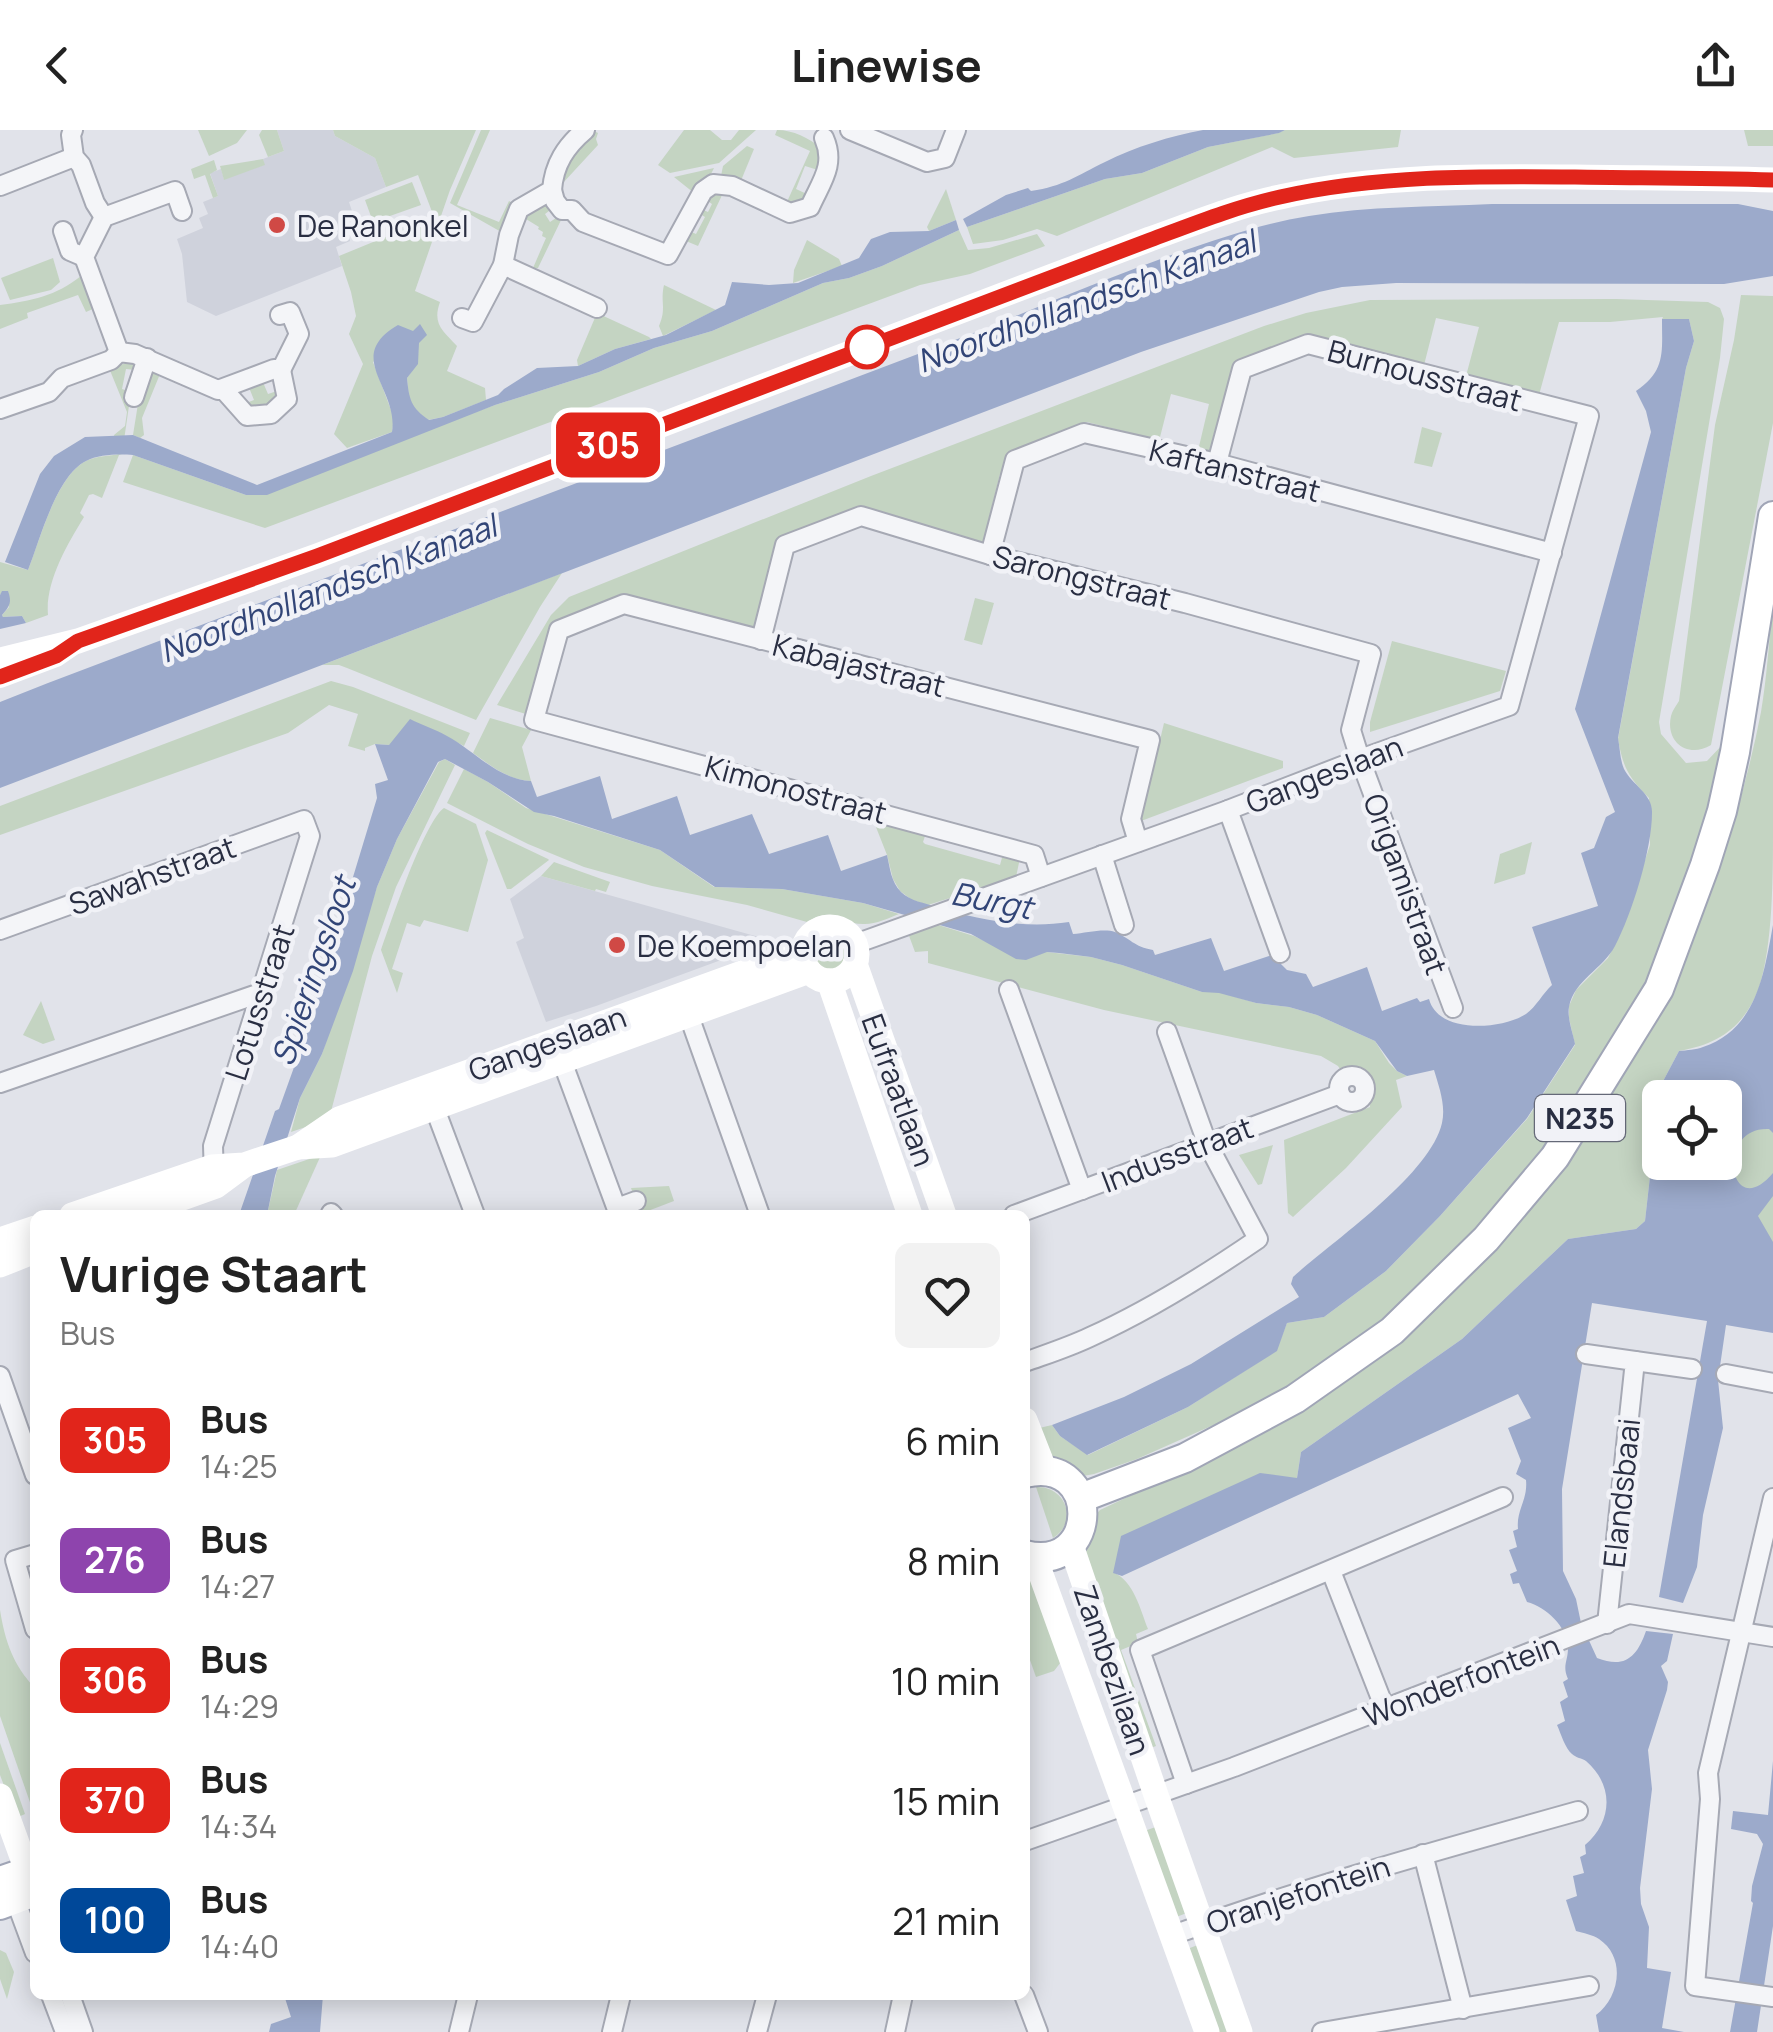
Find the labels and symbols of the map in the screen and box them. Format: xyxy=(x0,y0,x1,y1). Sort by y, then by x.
place label: De Ranonkel xyxy=(297,205,469,246)
marker: De Ranonkel xyxy=(266,214,288,236)
water label: Noordhollandsch Kanaal xyxy=(911,218,1265,383)
unlabelled marker xyxy=(846,326,888,368)
street label: Burnousstraat xyxy=(1323,329,1527,421)
line badge: 305 xyxy=(550,412,666,478)
street label: Kaftanstraat xyxy=(1145,429,1325,511)
water label: Noordhollandsch Kanaal xyxy=(153,502,506,673)
street label: Sarongstraat xyxy=(989,535,1175,619)
street label: Kabajastraat xyxy=(768,624,950,706)
street label: Gangeslaan xyxy=(1240,725,1408,823)
street label: Kimonostraat xyxy=(701,745,891,833)
street label: Origamistraat xyxy=(1354,788,1458,980)
street label: Sawahstraat xyxy=(63,826,241,924)
water label: Spieringsloot xyxy=(260,868,367,1071)
water label: Burgt xyxy=(948,871,1039,930)
street label: Lotusstraat xyxy=(214,919,304,1085)
place label: De Koempoelan xyxy=(637,925,852,966)
marker: De Koempoelan xyxy=(606,934,628,956)
street label: Gangeslaan xyxy=(463,996,631,1090)
street label: Eufraatlaan xyxy=(852,1008,946,1172)
road number: N235 xyxy=(1535,1095,1625,1141)
street label: Indusstraat xyxy=(1095,1106,1259,1202)
street label: Elandsbaai xyxy=(1593,1416,1649,1570)
street label: Zambezilaan xyxy=(1065,1580,1161,1760)
street label: Wonderfontein xyxy=(1357,1624,1565,1736)
street label: Oranjefontein xyxy=(1201,1845,1395,1943)

